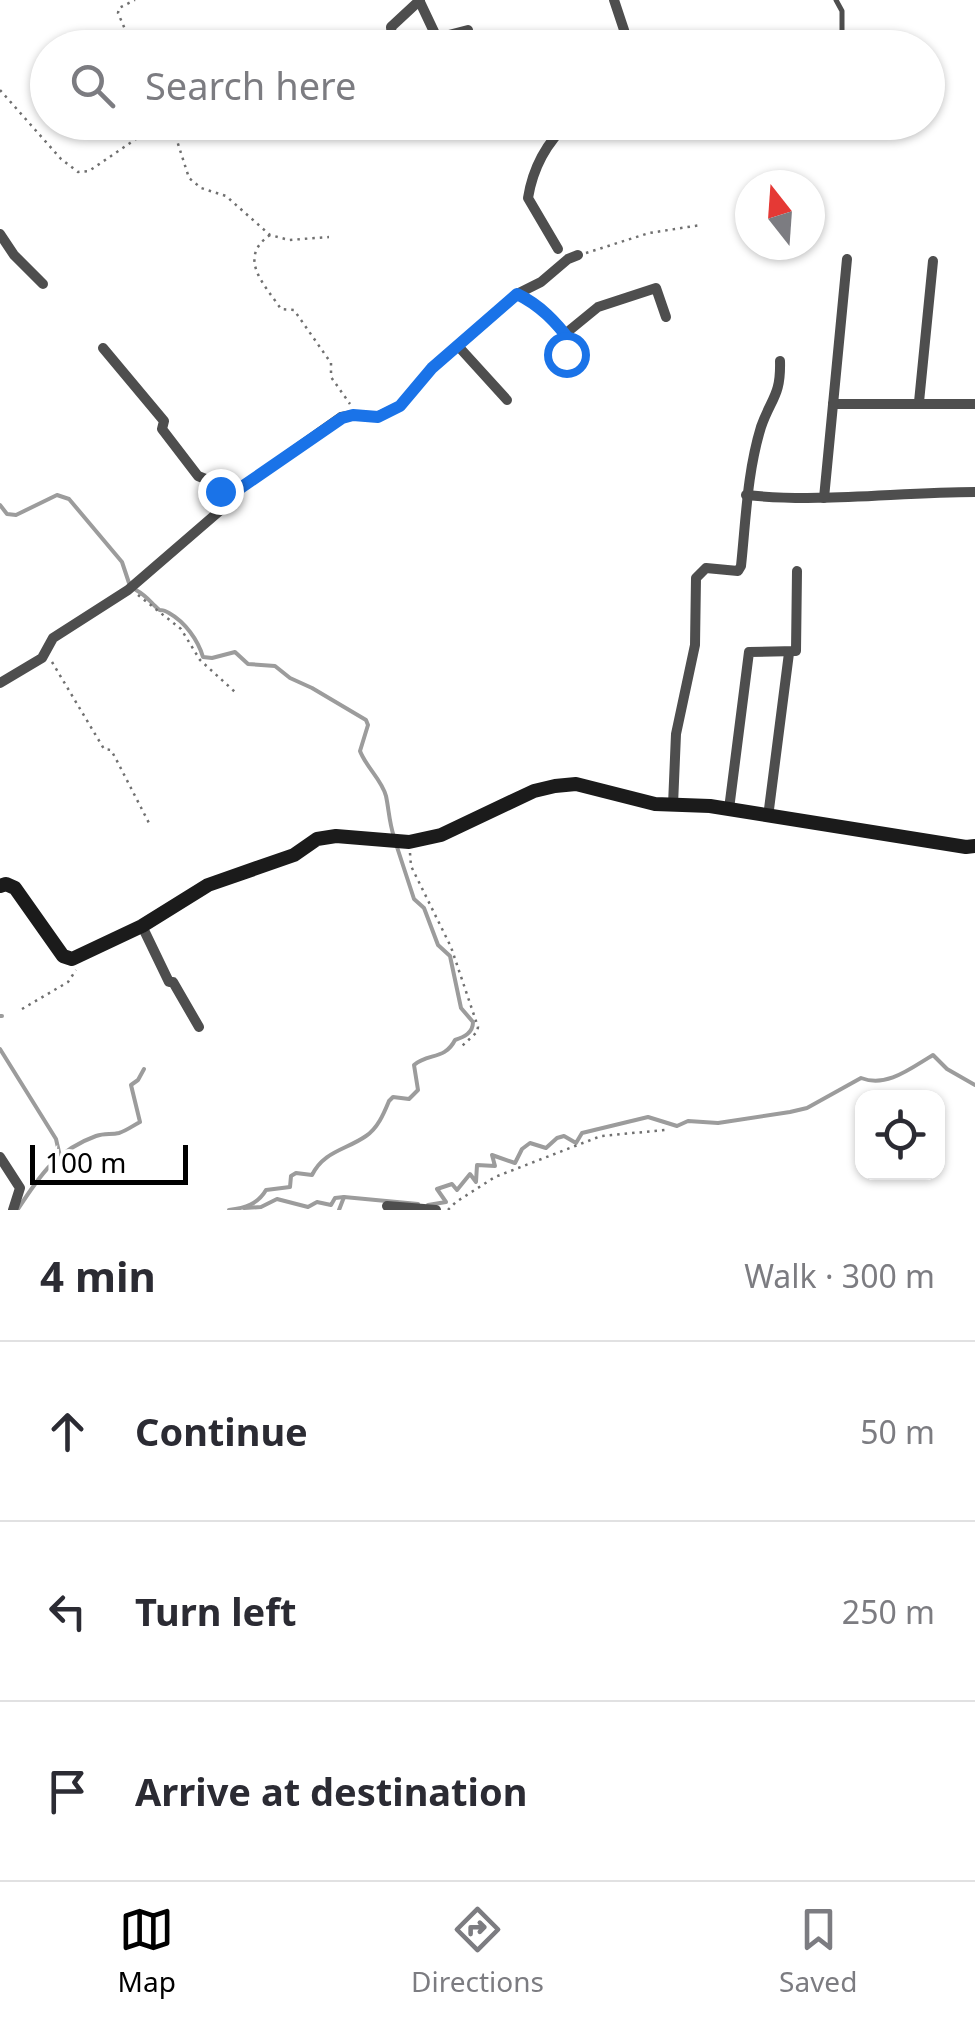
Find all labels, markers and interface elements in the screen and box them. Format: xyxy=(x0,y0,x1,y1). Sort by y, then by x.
search box xyxy=(30,30,945,140)
icon: search xyxy=(65,58,120,113)
text: Search here xyxy=(145,59,356,111)
north arrow xyxy=(735,170,825,260)
route start xyxy=(544,332,590,378)
route end xyxy=(198,469,244,515)
map controls xyxy=(855,1090,945,1180)
button: locate xyxy=(855,1090,945,1180)
scale bar xyxy=(30,1140,188,1184)
text: 100 m xyxy=(45,1143,127,1181)
text: 4 min xyxy=(40,1247,156,1304)
text: Walk · 300 m xyxy=(744,1254,935,1297)
icon: ahead xyxy=(40,1404,95,1459)
text: Continue xyxy=(135,1405,308,1457)
text: 50 m xyxy=(860,1410,935,1453)
icon: left xyxy=(40,1584,95,1639)
text: Turn left xyxy=(135,1585,297,1637)
text: 250 m xyxy=(842,1590,935,1633)
icon: arrive xyxy=(40,1764,95,1819)
text: Arrive at destination xyxy=(135,1765,527,1817)
tab: Map xyxy=(118,1902,176,2000)
tab: Directions xyxy=(411,1902,544,2000)
tab: Saved xyxy=(779,1902,857,2000)

